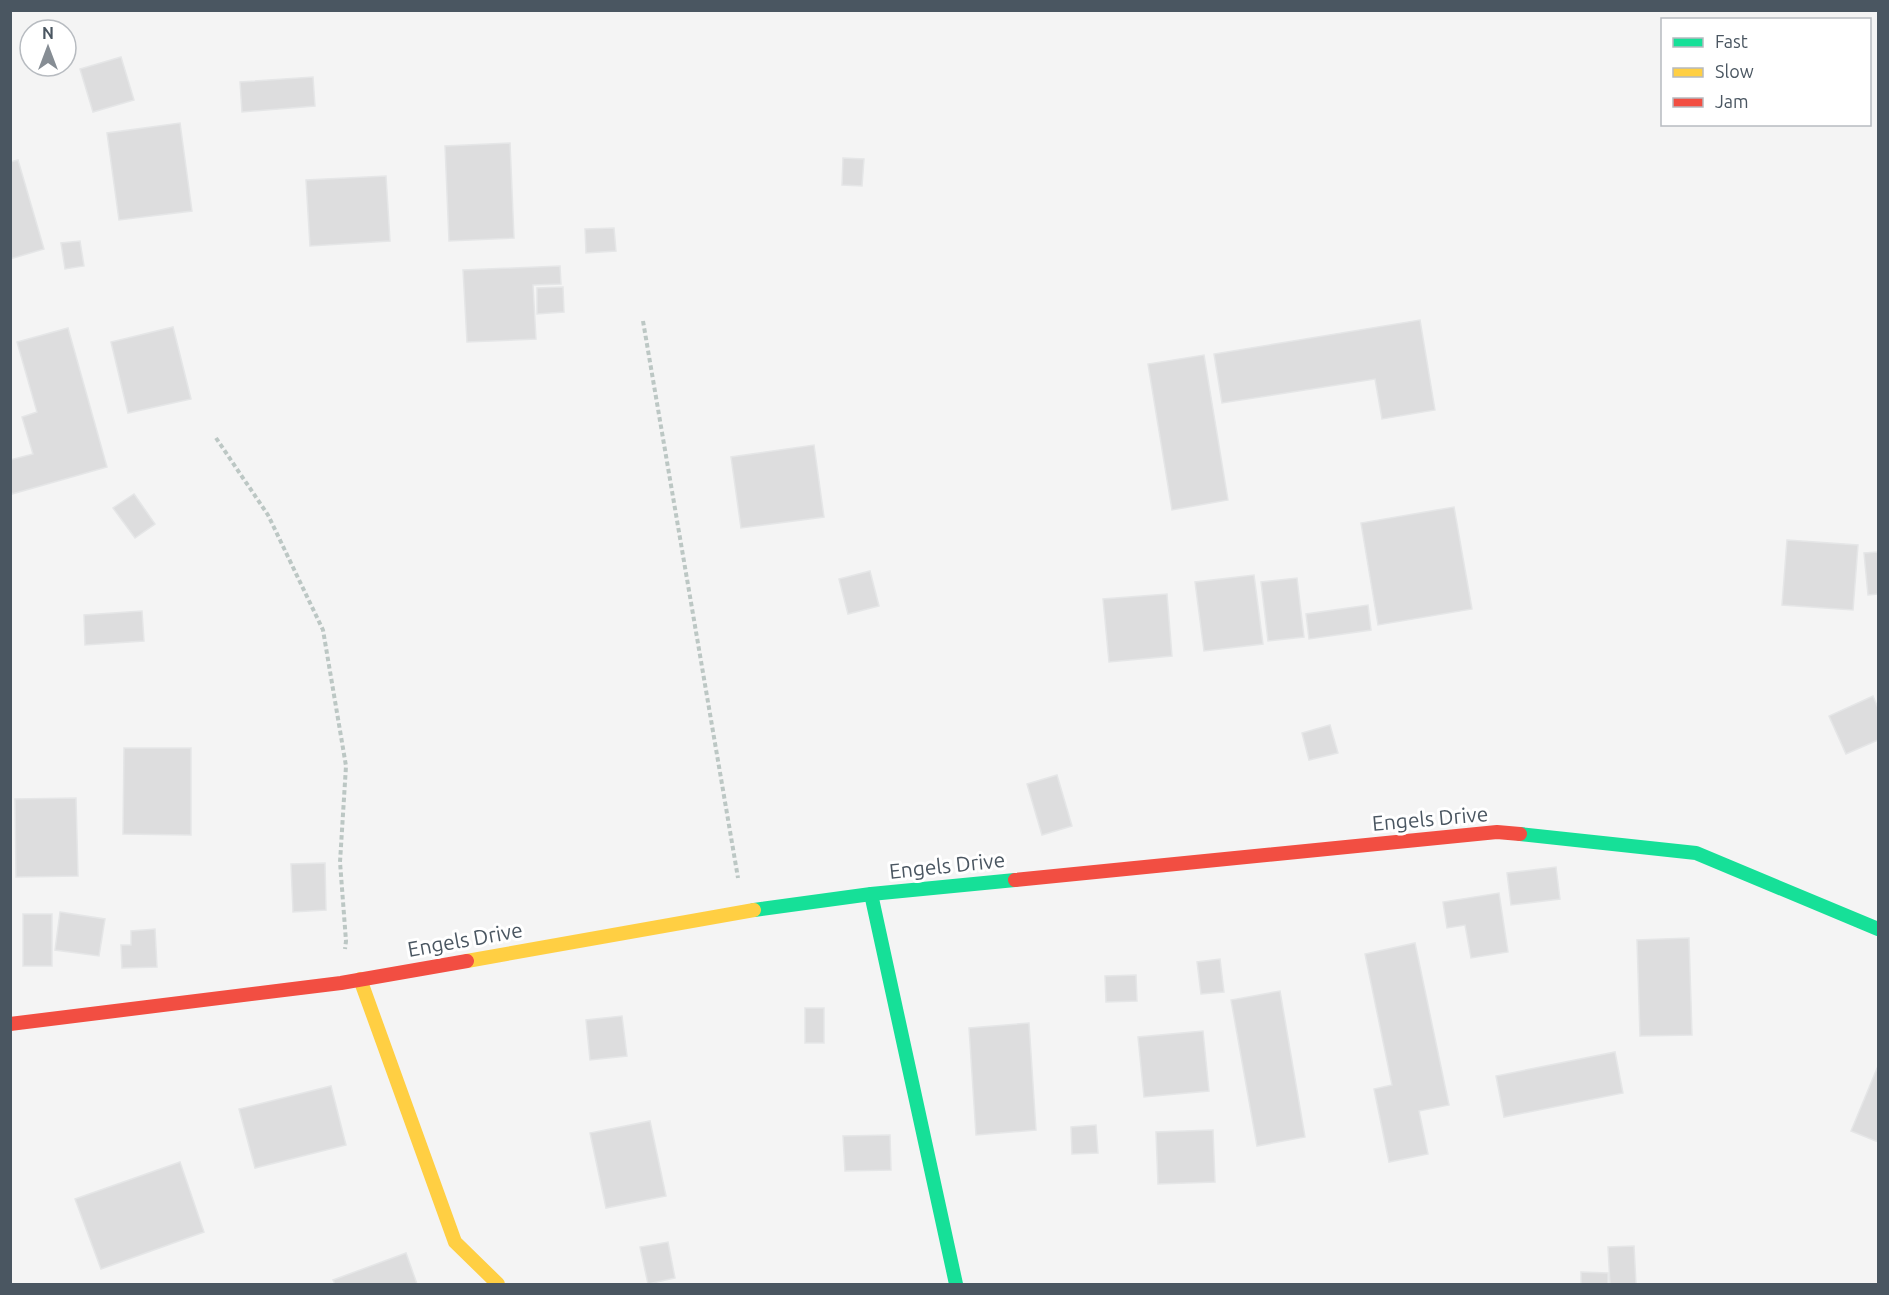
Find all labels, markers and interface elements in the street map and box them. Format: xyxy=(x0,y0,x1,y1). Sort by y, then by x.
north arrow xyxy=(18,18,78,78)
legend xyxy=(1661,18,1871,126)
text: N xyxy=(42,24,54,42)
text: Fast xyxy=(1715,31,1748,51)
text: Slow xyxy=(1715,61,1754,81)
text: Jam xyxy=(1715,91,1749,111)
street label: Engels Drive xyxy=(1371,801,1489,835)
street label: Engels Drive xyxy=(888,847,1006,883)
street label: Engels Drive xyxy=(406,917,524,961)

